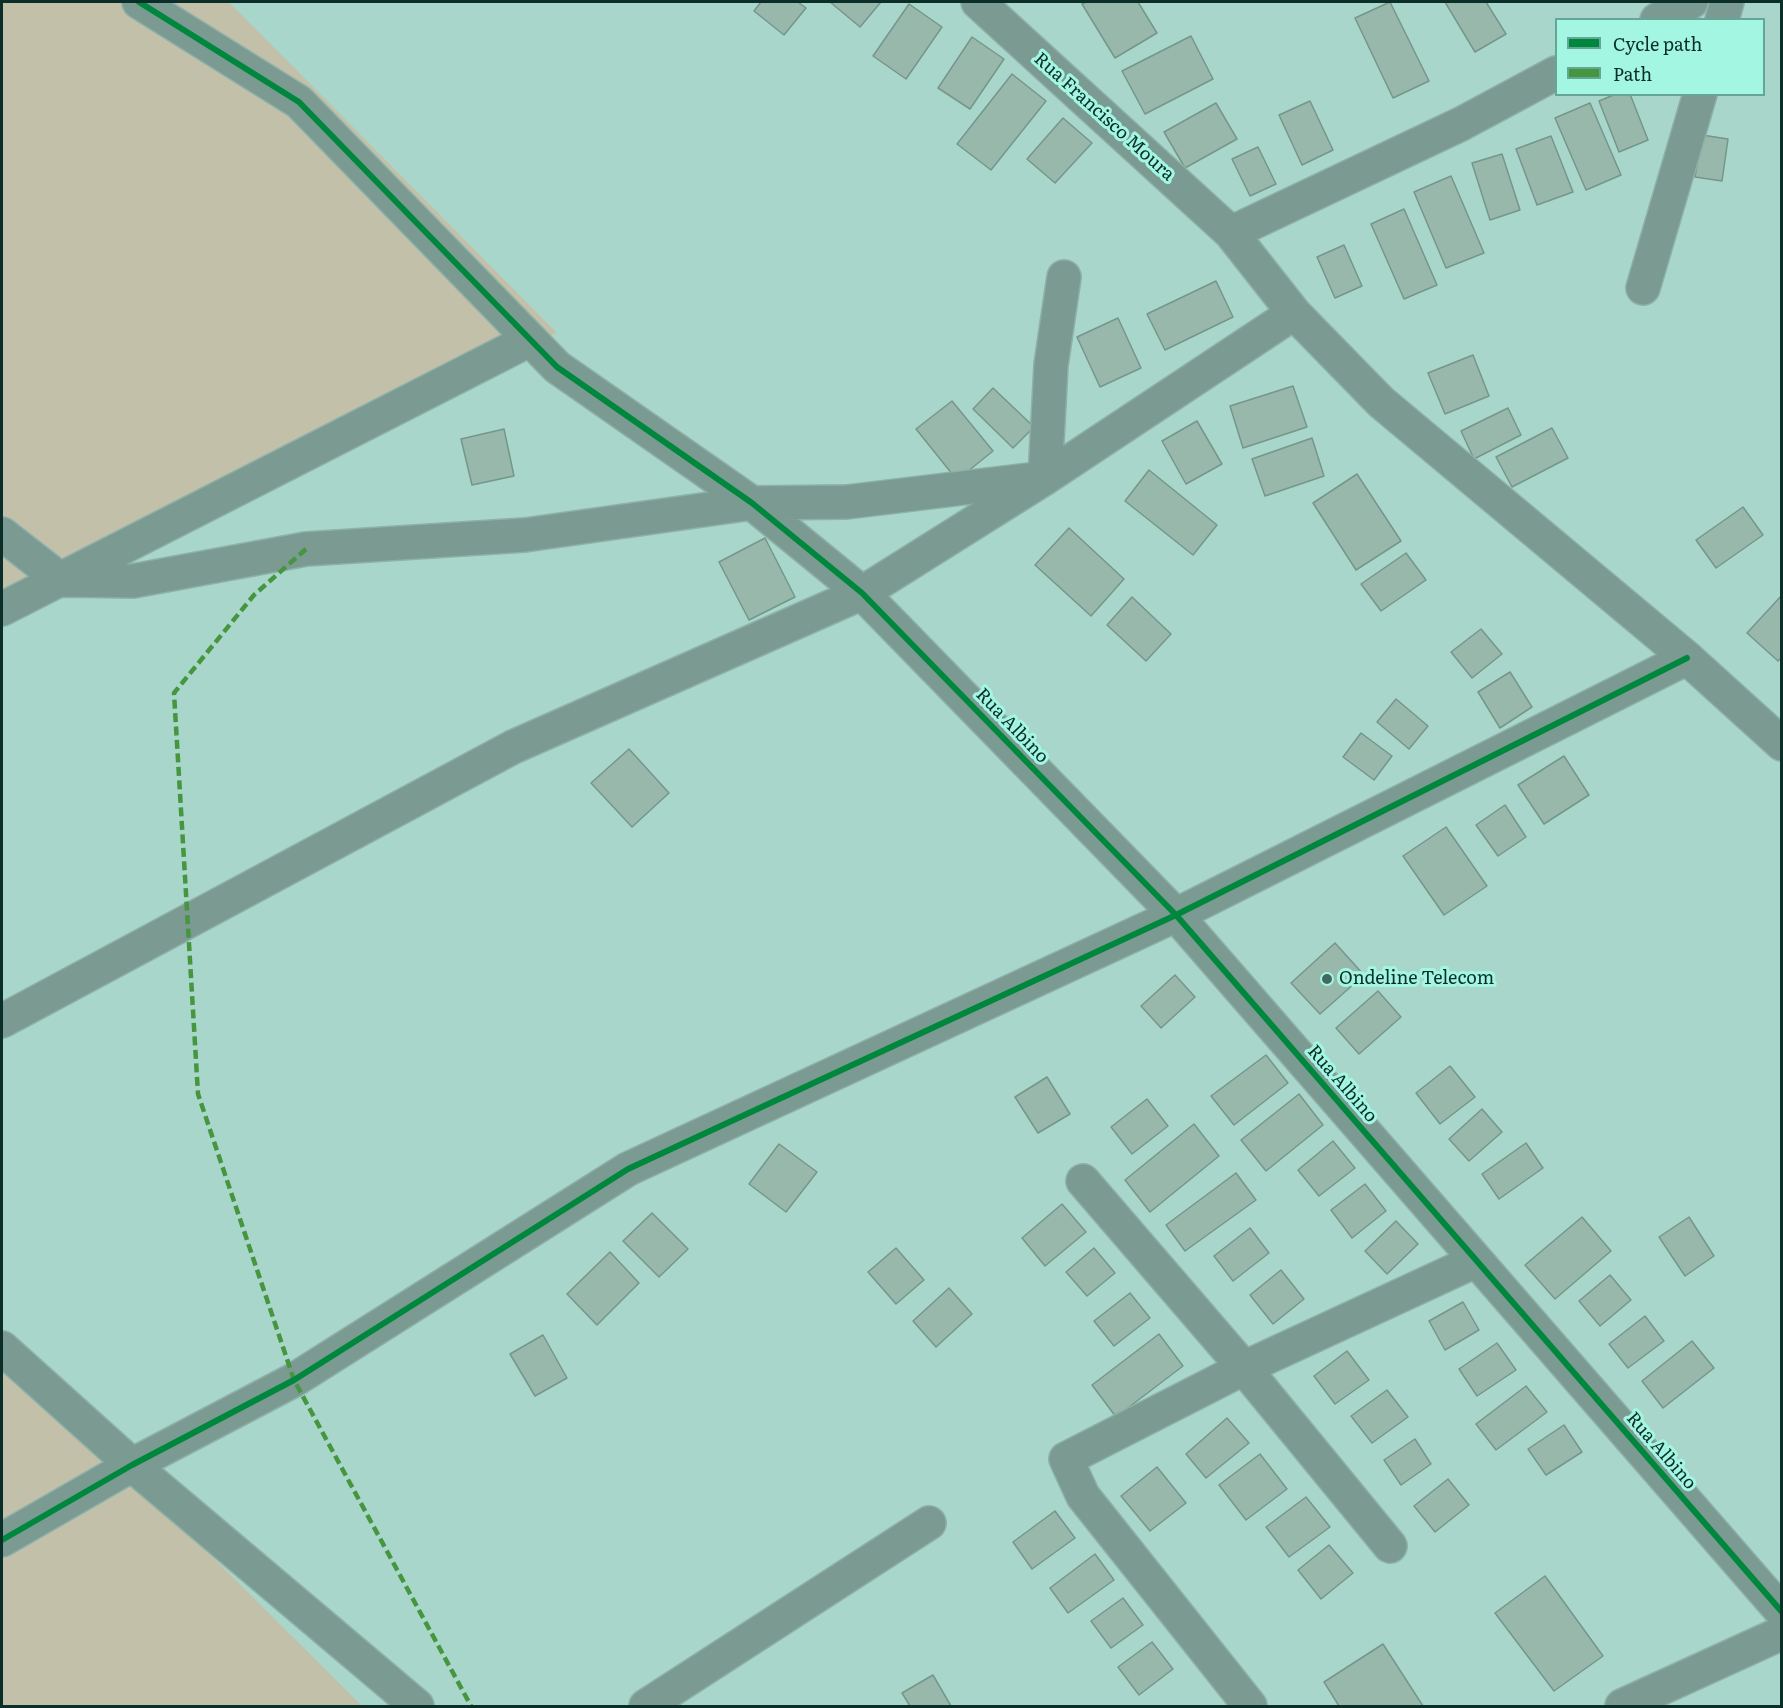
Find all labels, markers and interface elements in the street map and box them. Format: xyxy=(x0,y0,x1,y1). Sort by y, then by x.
legend xyxy=(1555,18,1765,96)
text: Cycle path xyxy=(1613,30,1702,57)
street label: Rua Francisco Moura xyxy=(1029,48,1179,186)
text: Path xyxy=(1613,60,1652,87)
street label: Rua Albino xyxy=(971,684,1053,768)
place label: Ondeline Telecom xyxy=(1339,968,1494,990)
marker: Ondeline Telecom xyxy=(1320,972,1334,986)
street label: Rua Albino xyxy=(1303,1041,1381,1127)
street label: Rua Albino xyxy=(1622,1408,1700,1494)

